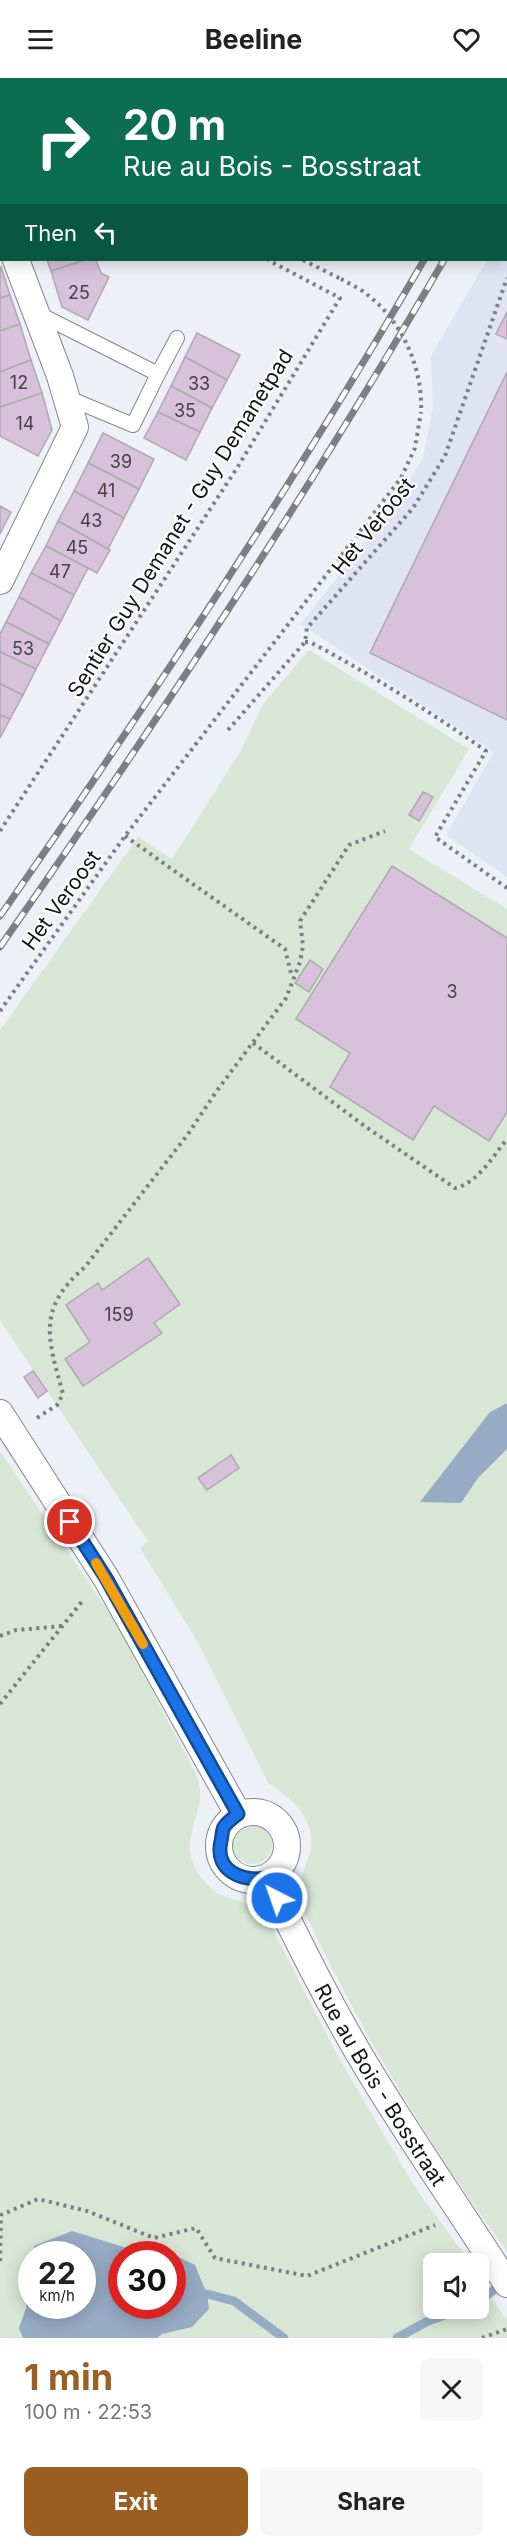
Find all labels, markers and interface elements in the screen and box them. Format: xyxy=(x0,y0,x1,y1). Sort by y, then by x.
icon: menu xyxy=(24,23,57,56)
text: Beeline xyxy=(205,23,302,56)
icon: heart xyxy=(450,23,483,56)
text: 20 m xyxy=(123,99,226,150)
icon: right xyxy=(24,102,102,180)
text: Rue au Bois - Bosstraat xyxy=(123,150,421,183)
icon: left xyxy=(89,216,122,249)
text: Then xyxy=(24,220,77,246)
house number: 25 xyxy=(68,282,90,303)
street label: Sentier Guy Demanet - Guy Demanetpad xyxy=(62,345,298,701)
house number: 12 xyxy=(10,372,28,393)
house number: 33 xyxy=(188,373,210,394)
house number: 35 xyxy=(174,400,196,421)
house number: 14 xyxy=(16,413,34,434)
house number: 39 xyxy=(110,451,132,472)
street label: Het Veroost xyxy=(326,473,420,579)
house number: 41 xyxy=(97,480,115,501)
house number: 43 xyxy=(80,510,102,531)
house number: 45 xyxy=(66,537,88,558)
house number: 47 xyxy=(49,561,71,582)
house number: 53 xyxy=(12,638,34,659)
street label: Het Veroost xyxy=(17,845,106,955)
house number: 3 xyxy=(446,981,458,1002)
house number: 159 xyxy=(104,1304,134,1325)
pin xyxy=(44,1496,95,1547)
icon: arrive xyxy=(53,1505,86,1538)
position arrow xyxy=(245,1866,309,1930)
street label: Rue au Bois - Bosstraat xyxy=(310,1979,452,2190)
speed limit sign: 30 xyxy=(108,2241,186,2319)
map controls xyxy=(423,2253,489,2319)
button: sound xyxy=(423,2253,489,2319)
text: 22 xyxy=(38,2255,76,2291)
text: km/h xyxy=(39,2286,75,2305)
text: 1 min xyxy=(24,2355,113,2399)
button: close xyxy=(420,2358,483,2421)
text: 100 m · 22:53 xyxy=(24,2400,152,2424)
button: Exit xyxy=(24,2467,248,2536)
button: Share xyxy=(260,2467,483,2536)

